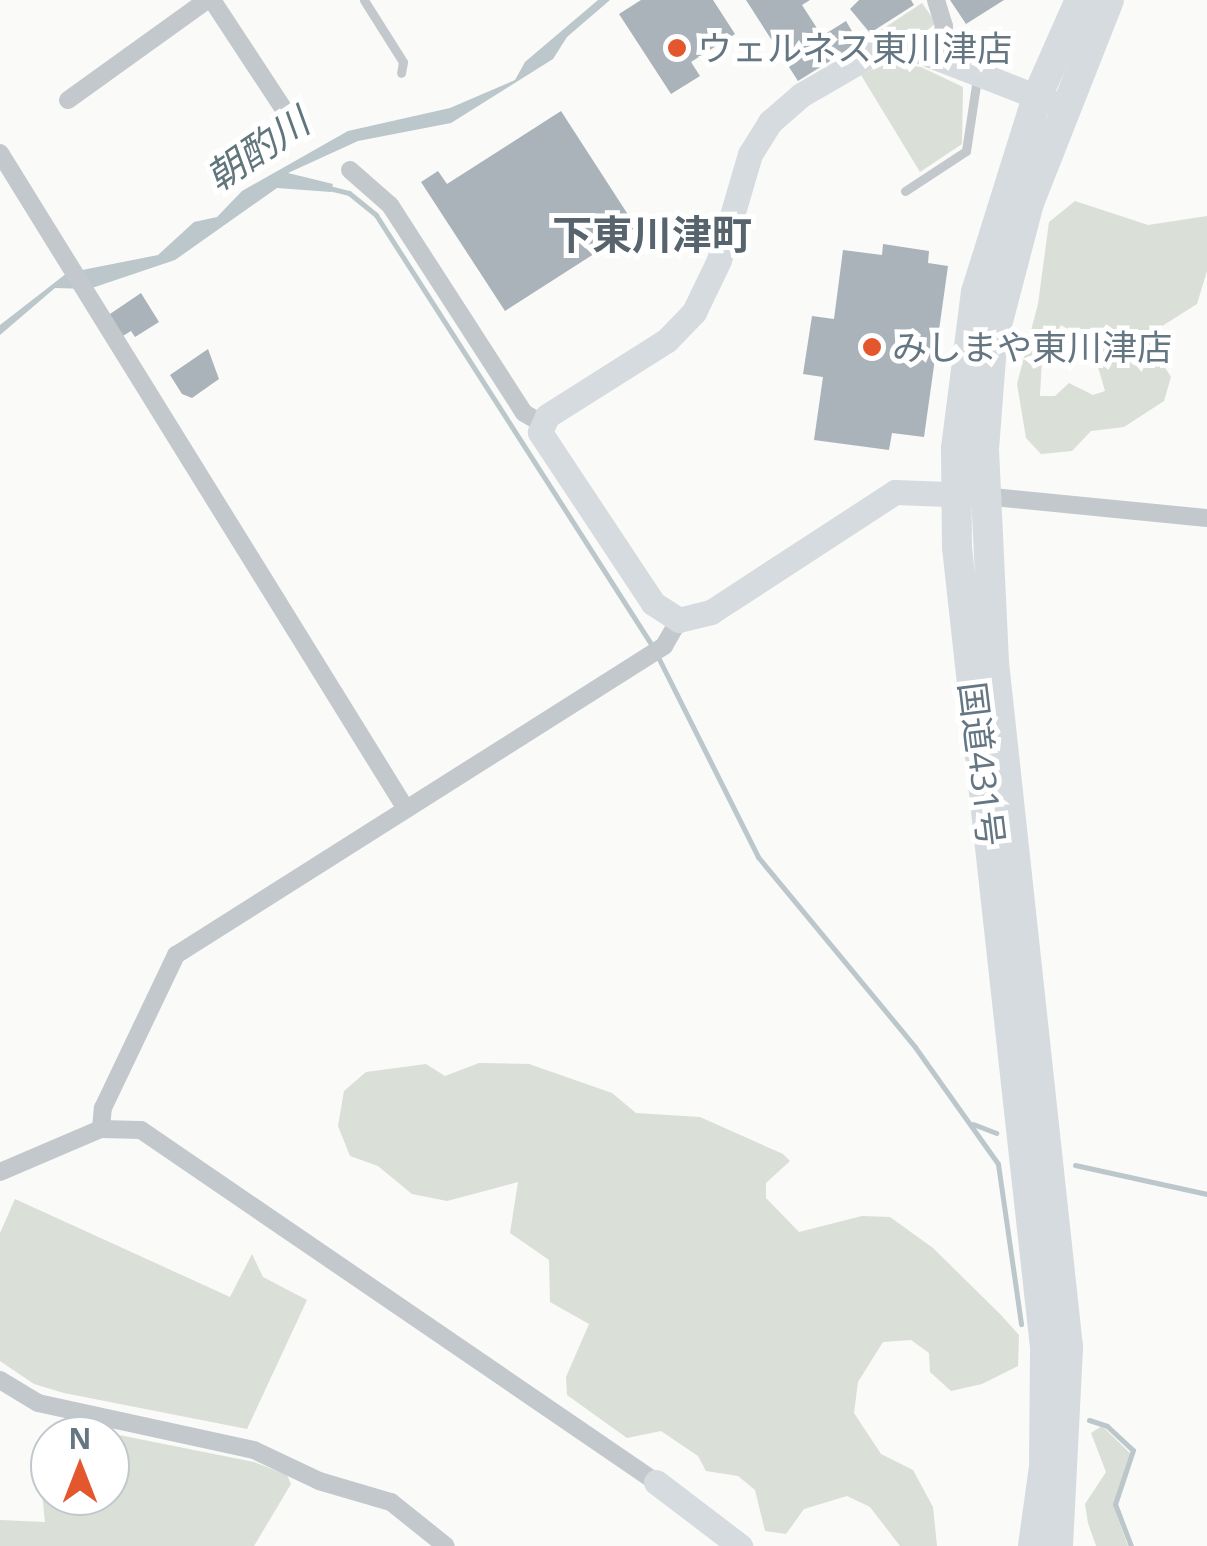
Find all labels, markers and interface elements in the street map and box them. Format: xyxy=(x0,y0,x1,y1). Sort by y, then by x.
place label: ウェルネス東川津店 xyxy=(697,27,1012,69)
marker: ウェルネス東川津店 xyxy=(666,37,688,59)
water label: 朝酌川 xyxy=(197,98,317,200)
district label: 下東川津町 xyxy=(552,210,752,258)
place label: みしまや東川津店 xyxy=(892,326,1172,368)
marker: みしまや東川津店 xyxy=(861,336,883,358)
street label: 国道431号 xyxy=(951,680,1013,848)
north arrow xyxy=(30,1416,130,1516)
text: N xyxy=(69,1419,91,1457)

